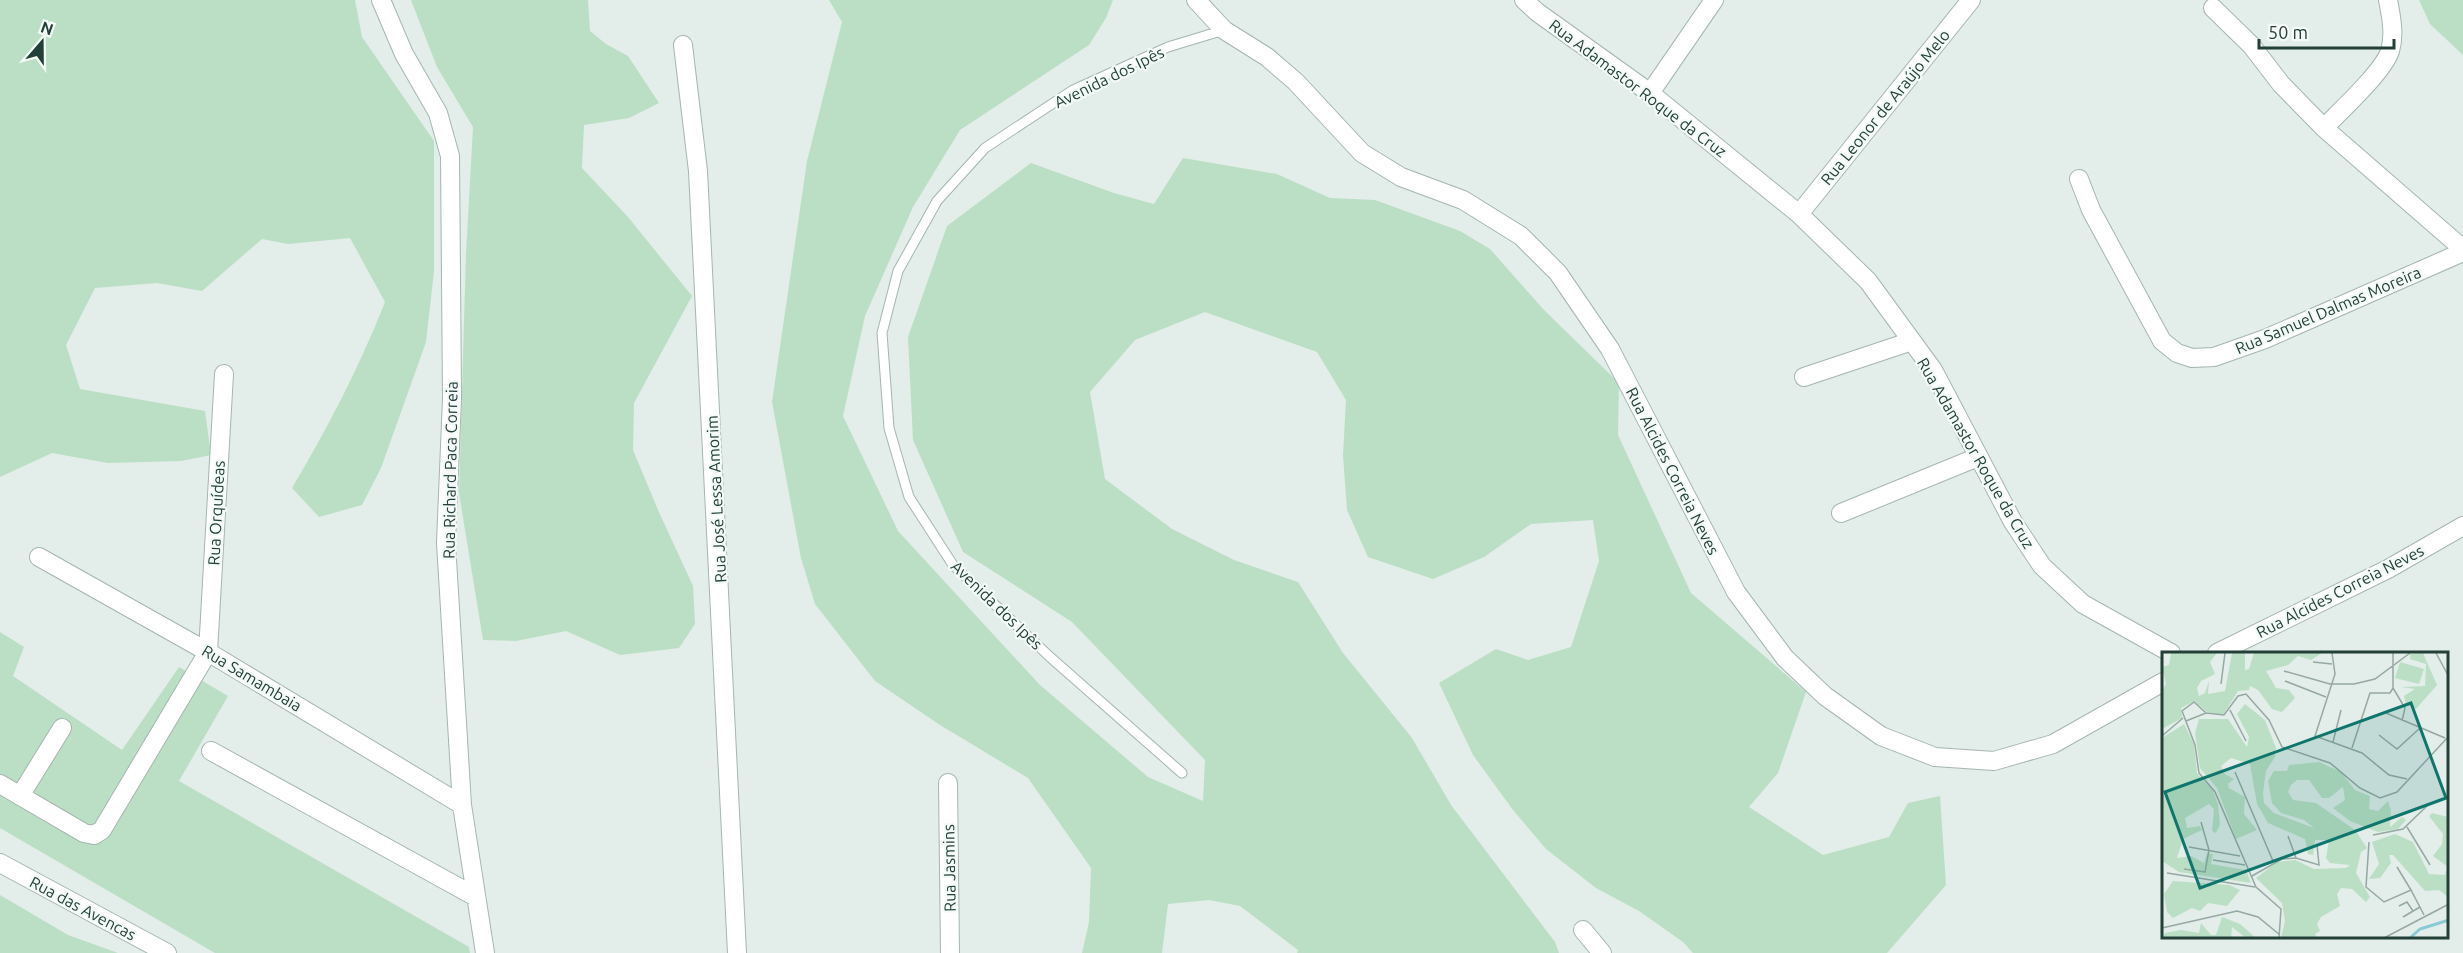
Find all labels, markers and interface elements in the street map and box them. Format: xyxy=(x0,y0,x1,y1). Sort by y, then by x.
north arrow xyxy=(12,12,72,72)
scale bar xyxy=(2259,12,2394,50)
street label: Rua Adamastor Roque da Cruz xyxy=(1546,15,1730,161)
text: N xyxy=(38,17,56,38)
text: 50 m xyxy=(2268,22,2308,42)
street label: Rua Leonor de Araújo Melo xyxy=(1817,26,1953,188)
street label: Avenida dos Ipês xyxy=(1051,43,1167,111)
street label: Rua Samuel Dalmas Moreira xyxy=(2232,263,2424,357)
street label: Rua Adamastor Roque da Cruz xyxy=(1914,354,2038,552)
street label: Rua Richard Paca Correia xyxy=(439,381,461,559)
street label: Rua Alcides Correia Neves xyxy=(1623,384,1723,558)
street label: Rua José Lessa Amorim xyxy=(703,415,729,583)
street label: Rua Orquídeas xyxy=(204,460,228,566)
street label: Rua Alcides Correia Neves xyxy=(2253,541,2427,641)
street label: Avenida dos Ipês xyxy=(948,557,1046,653)
street label: Rua Samambaia xyxy=(199,641,305,715)
inset map xyxy=(2162,652,2448,938)
street label: Rua Jasmins xyxy=(939,824,959,912)
street label: Rua das Avencas xyxy=(27,872,139,944)

